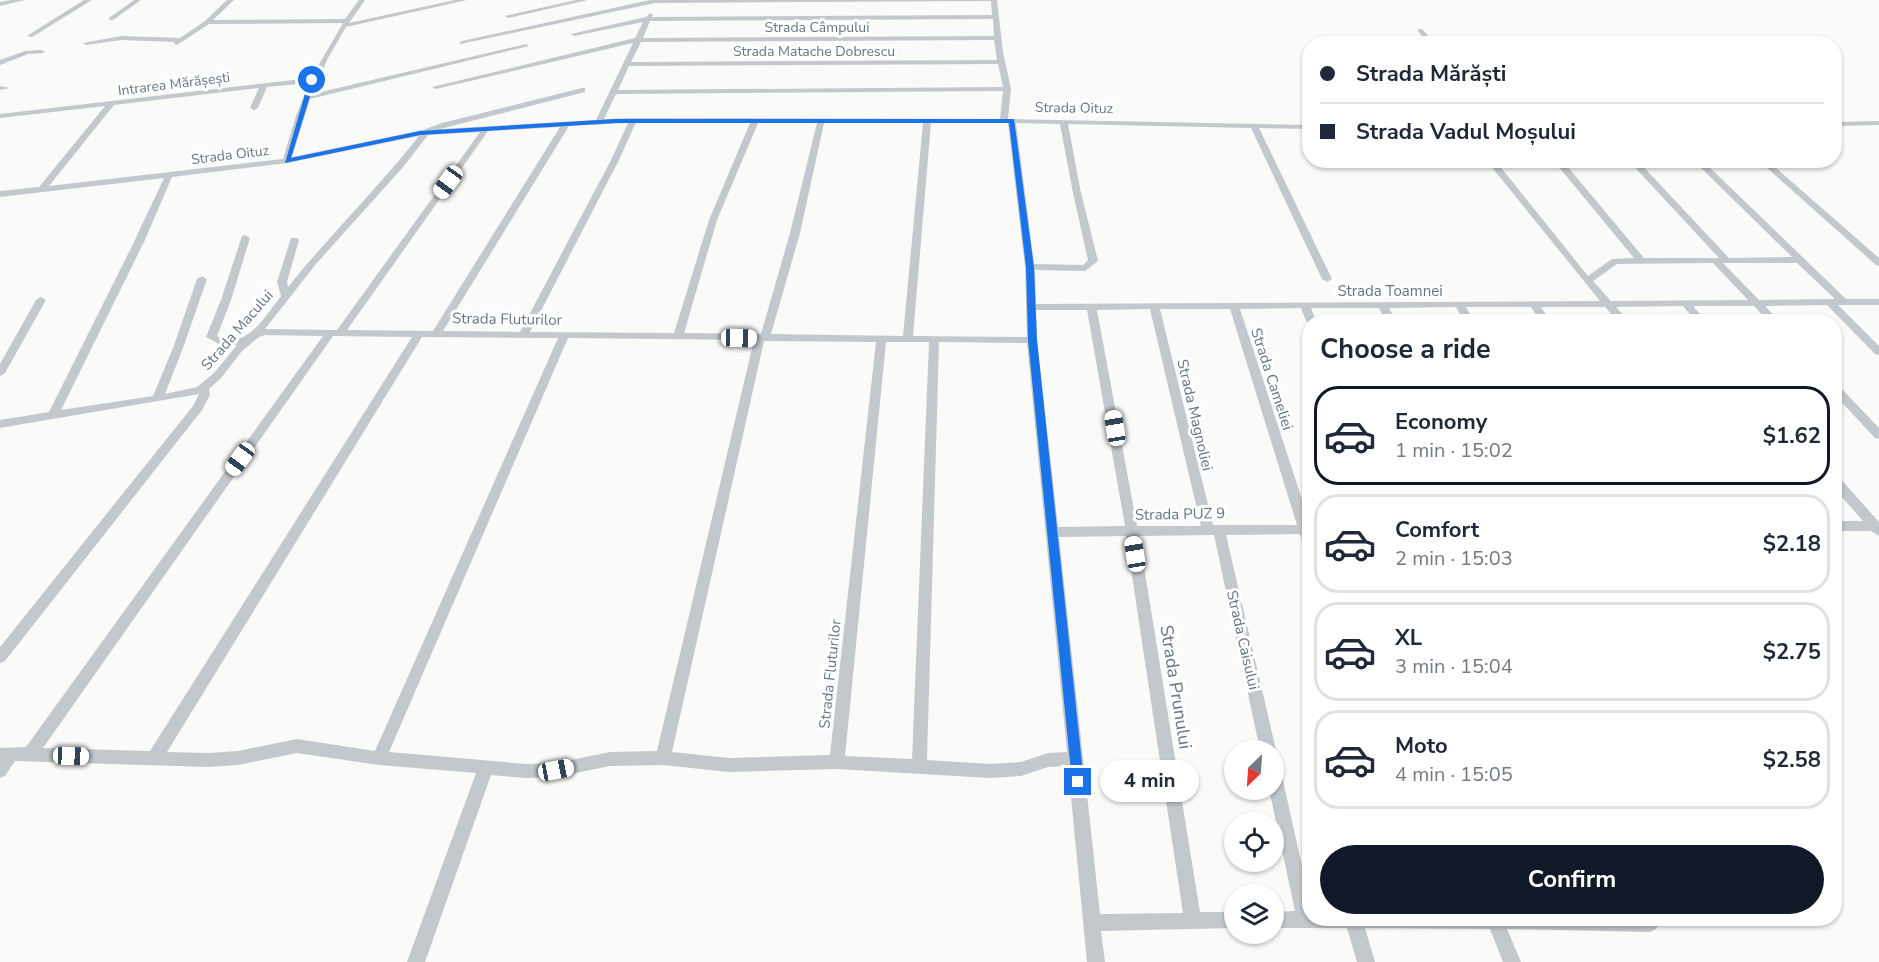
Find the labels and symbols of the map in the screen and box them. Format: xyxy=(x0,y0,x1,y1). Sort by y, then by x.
street label: Strada Câmpului xyxy=(765,18,869,37)
street label: Strada Matache Dobrescu xyxy=(733,42,895,61)
route start xyxy=(298,66,325,93)
street label: Intrarea Mărășești xyxy=(117,68,231,100)
street label: Strada Oituz xyxy=(1035,98,1114,118)
street label: Strada Oituz xyxy=(190,141,271,169)
car xyxy=(430,162,466,202)
street label: Strada Toamnei xyxy=(1337,281,1443,301)
street label: Strada Macului xyxy=(196,285,278,375)
street label: Strada Fluturilor xyxy=(452,308,563,330)
street label: Strada Cameliei xyxy=(1246,325,1298,433)
car xyxy=(721,329,757,347)
street label: Strada Magnoliei xyxy=(1172,357,1218,473)
car xyxy=(1103,409,1127,447)
car xyxy=(222,439,258,479)
street label: Strada PUZ 9 xyxy=(1135,503,1225,525)
car xyxy=(1123,535,1147,573)
street label: Strada Caisului xyxy=(1222,588,1264,692)
street label: Strada Fluturilor xyxy=(814,618,846,730)
street label: Strada Prunului xyxy=(1154,623,1198,751)
north arrow xyxy=(1224,740,1284,800)
car xyxy=(53,746,89,766)
car xyxy=(537,758,575,782)
callout: 4 min xyxy=(1099,761,1198,803)
route end xyxy=(1064,768,1091,795)

